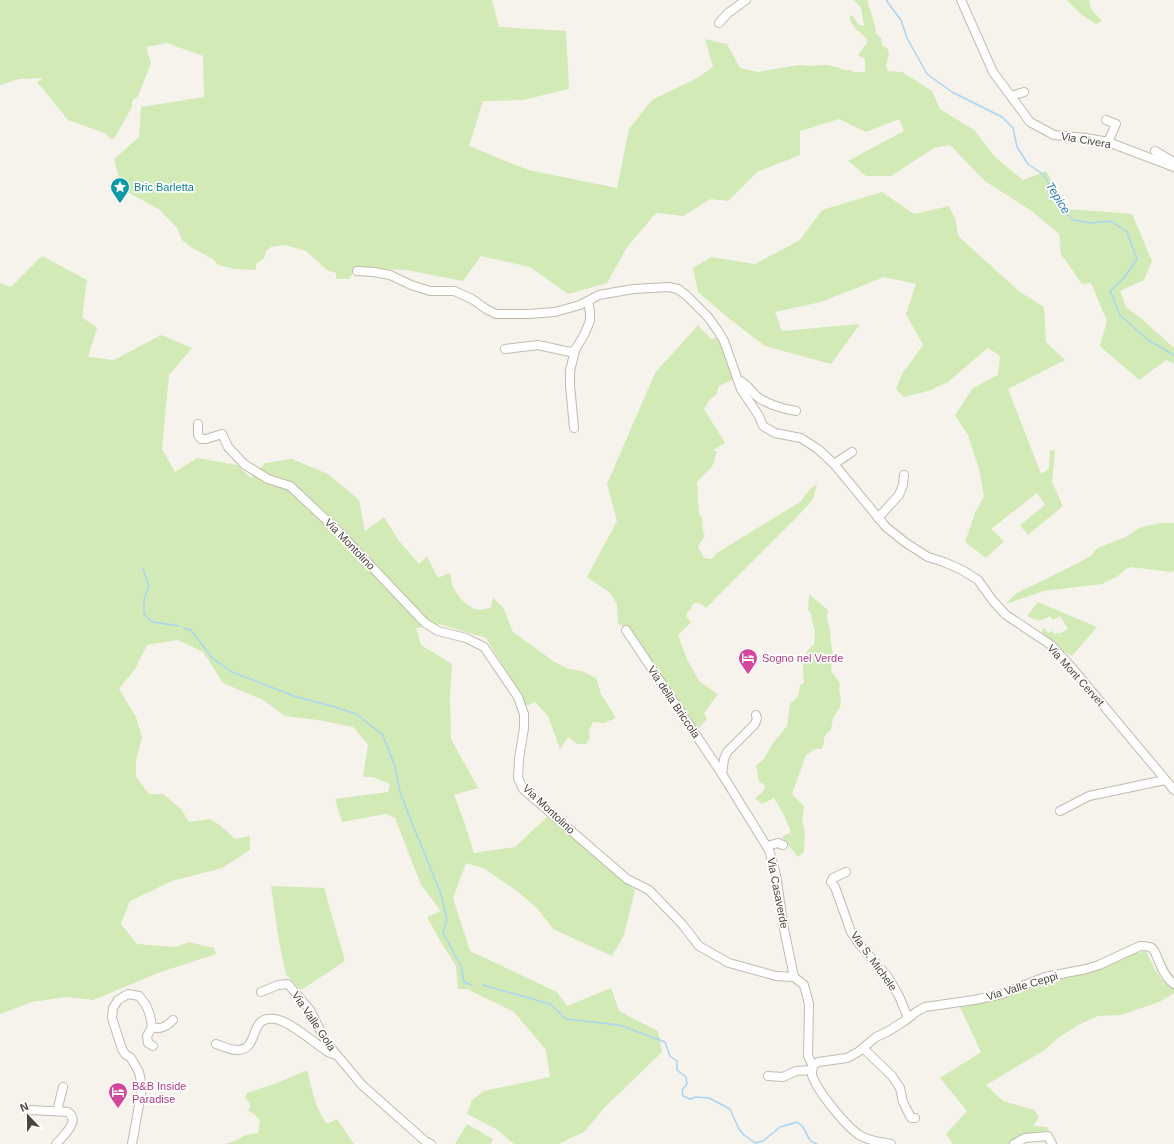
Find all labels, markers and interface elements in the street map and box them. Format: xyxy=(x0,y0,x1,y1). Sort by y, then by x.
street label: Via Civera xyxy=(1060,130,1113,150)
place icon: Bric Barletta xyxy=(109,176,131,204)
water label: Tepice xyxy=(1043,179,1073,217)
place label: Bric Barletta xyxy=(134,181,195,193)
street label: Via Montolino xyxy=(323,516,377,572)
street label: Via Mont Cervet xyxy=(1045,642,1107,708)
hotel icon: Sogno nel Verde xyxy=(737,647,759,675)
place label: Sogno nel Verde xyxy=(762,652,843,664)
street label: Via della Briccola xyxy=(645,664,703,741)
street label: Via Montolino xyxy=(521,782,577,836)
street label: Via Casaverde xyxy=(765,857,791,929)
street label: Via S. Michele xyxy=(849,929,899,993)
street label: Via Valle Ceppi xyxy=(985,969,1059,1003)
street label: Via Valle Gola xyxy=(290,989,339,1054)
place label: B&B Inside Paradise xyxy=(132,1080,186,1105)
hotel icon: B&B Inside Paradise xyxy=(107,1081,129,1109)
north arrow xyxy=(8,1096,48,1136)
text: N xyxy=(18,1100,30,1114)

